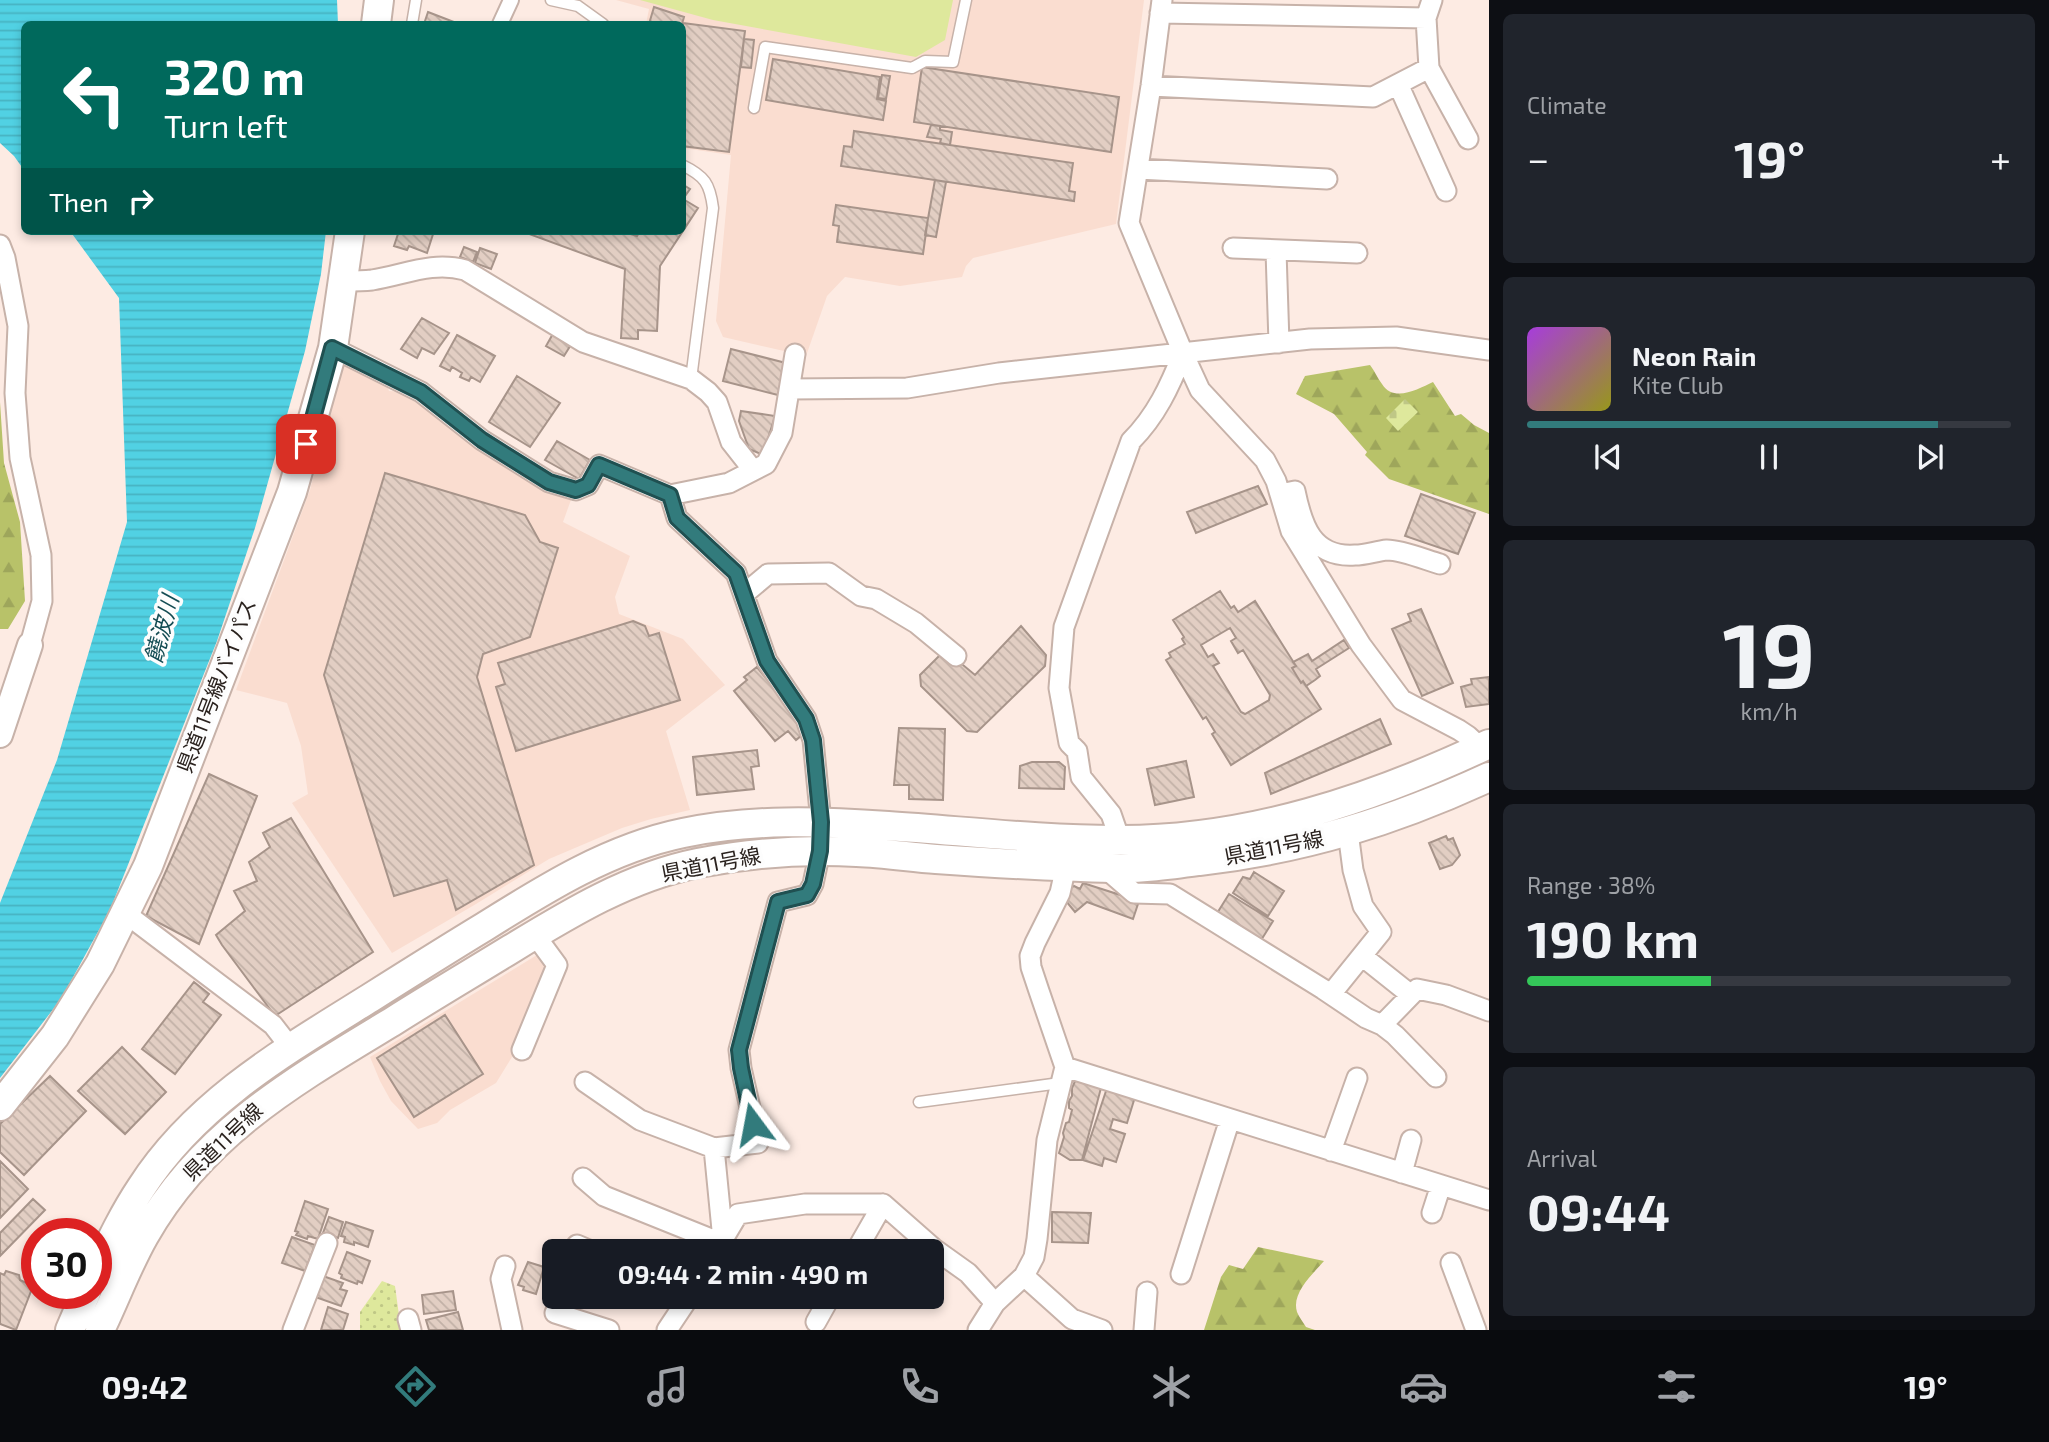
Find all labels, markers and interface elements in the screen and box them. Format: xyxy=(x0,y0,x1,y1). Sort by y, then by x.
text: 320 m xyxy=(164,46,305,105)
icon: left xyxy=(49,49,140,140)
text: Climate xyxy=(1527,91,1607,119)
text: Turn left xyxy=(164,106,288,144)
text: 19° xyxy=(1734,126,1805,188)
text: − xyxy=(1527,135,1549,181)
text: + xyxy=(1990,135,2011,181)
icon: right xyxy=(122,182,160,220)
text: Then xyxy=(49,186,108,217)
text: Neon Rain xyxy=(1632,340,1756,371)
text: Kite Club xyxy=(1632,371,1724,399)
pin xyxy=(276,414,336,474)
icon: arrive xyxy=(287,425,325,463)
icon: previous xyxy=(1589,438,1627,476)
icon: pause xyxy=(1750,438,1788,476)
icon: next xyxy=(1911,438,1949,476)
water label: 饒波川 xyxy=(139,589,184,666)
street label: 県道11号線バイパス xyxy=(171,595,260,776)
text: 19 xyxy=(1722,597,1816,706)
text: km/h xyxy=(1740,697,1798,725)
street label: 県道11号線 xyxy=(1222,825,1326,868)
street label: 県道11号線 xyxy=(659,842,763,885)
text: Range · 38% xyxy=(1527,871,1655,899)
text: 190 km xyxy=(1527,906,1699,968)
position arrow xyxy=(716,1087,790,1161)
street label: 県道11号線 xyxy=(177,1097,267,1185)
text: Arrival xyxy=(1527,1144,1597,1172)
text: 09:44 xyxy=(1527,1179,1670,1241)
speed limit sign: 30 xyxy=(21,1218,112,1309)
text: 09:44 · 2 min · 490 m xyxy=(618,1258,868,1289)
icon: directions xyxy=(391,1362,440,1411)
icon: music xyxy=(643,1362,692,1411)
icon: phone xyxy=(895,1362,944,1411)
icon: climate xyxy=(1147,1362,1196,1411)
icon: car xyxy=(1399,1362,1448,1411)
icon: filters xyxy=(1652,1362,1701,1411)
text: 09:42 xyxy=(102,1367,188,1405)
text: 19° xyxy=(1904,1367,1947,1405)

